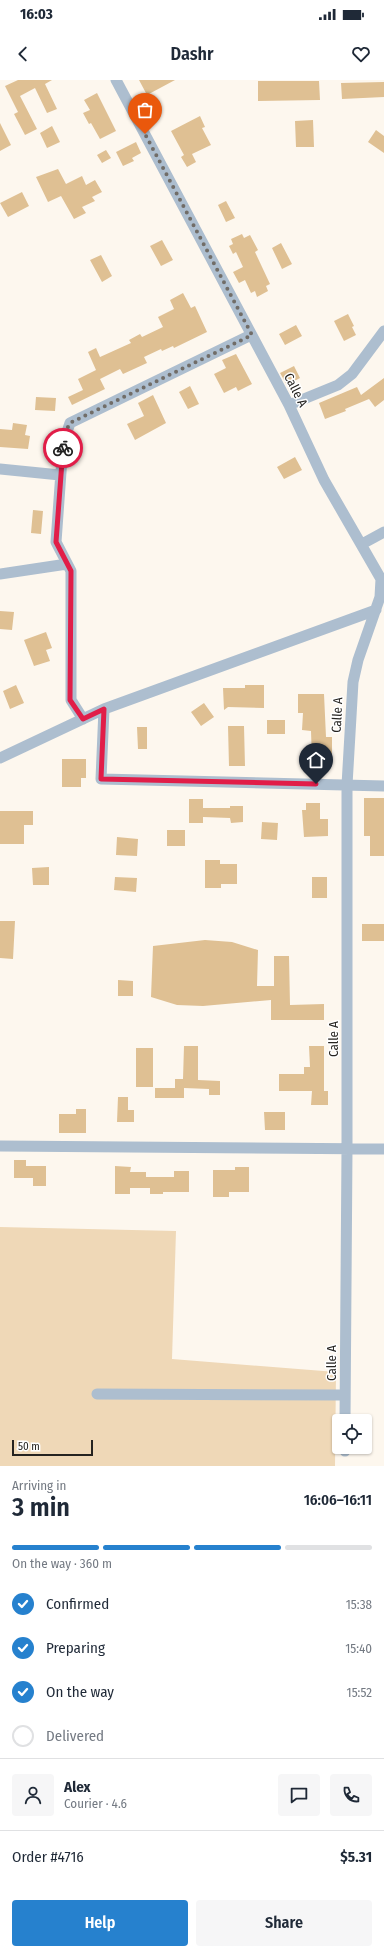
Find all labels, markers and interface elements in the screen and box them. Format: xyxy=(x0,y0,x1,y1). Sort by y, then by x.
text: 16:03 xyxy=(20,5,53,23)
icon: back xyxy=(12,43,34,65)
text: Dashr xyxy=(170,43,214,65)
icon: heart xyxy=(350,43,372,65)
pin xyxy=(128,93,162,134)
icon: bag xyxy=(134,99,156,121)
street label: Calle A xyxy=(281,371,311,410)
courier xyxy=(43,428,83,468)
icon: bike xyxy=(52,437,74,459)
street label: Calle A xyxy=(329,697,345,733)
pin xyxy=(299,743,333,784)
icon: home xyxy=(305,749,327,771)
street label: Calle A xyxy=(326,1021,341,1057)
street label: Calle A xyxy=(324,1345,339,1381)
map controls xyxy=(332,1414,372,1454)
button: locate xyxy=(332,1414,372,1454)
scale bar xyxy=(12,1438,93,1457)
text: 50 m xyxy=(18,1440,40,1453)
text: Arriving in xyxy=(12,1478,66,1493)
text: 16:06–16:11 xyxy=(304,1491,372,1509)
text: 3 min xyxy=(12,1492,70,1523)
text: On the way · 360 m xyxy=(12,1556,112,1571)
icon: check xyxy=(12,1593,34,1615)
text: Confirmed xyxy=(46,1595,109,1613)
text: 15:38 xyxy=(346,1597,372,1612)
icon: check xyxy=(12,1637,34,1659)
text: Preparing xyxy=(46,1639,105,1657)
text: 15:40 xyxy=(345,1641,372,1656)
icon: check xyxy=(12,1681,34,1703)
text: On the way xyxy=(46,1683,114,1701)
text: 15:52 xyxy=(347,1685,372,1700)
text: Delivered xyxy=(46,1727,104,1745)
button: person xyxy=(12,1774,54,1816)
button: chat xyxy=(278,1774,320,1816)
button: phone xyxy=(330,1774,372,1816)
text: Alex xyxy=(64,1778,91,1796)
text: Courier · 4.6 xyxy=(64,1796,127,1811)
text: Order #4716 xyxy=(12,1848,84,1866)
text: $5.31 xyxy=(340,1848,372,1866)
button: Help xyxy=(12,1900,188,1946)
button: Share xyxy=(196,1900,372,1946)

